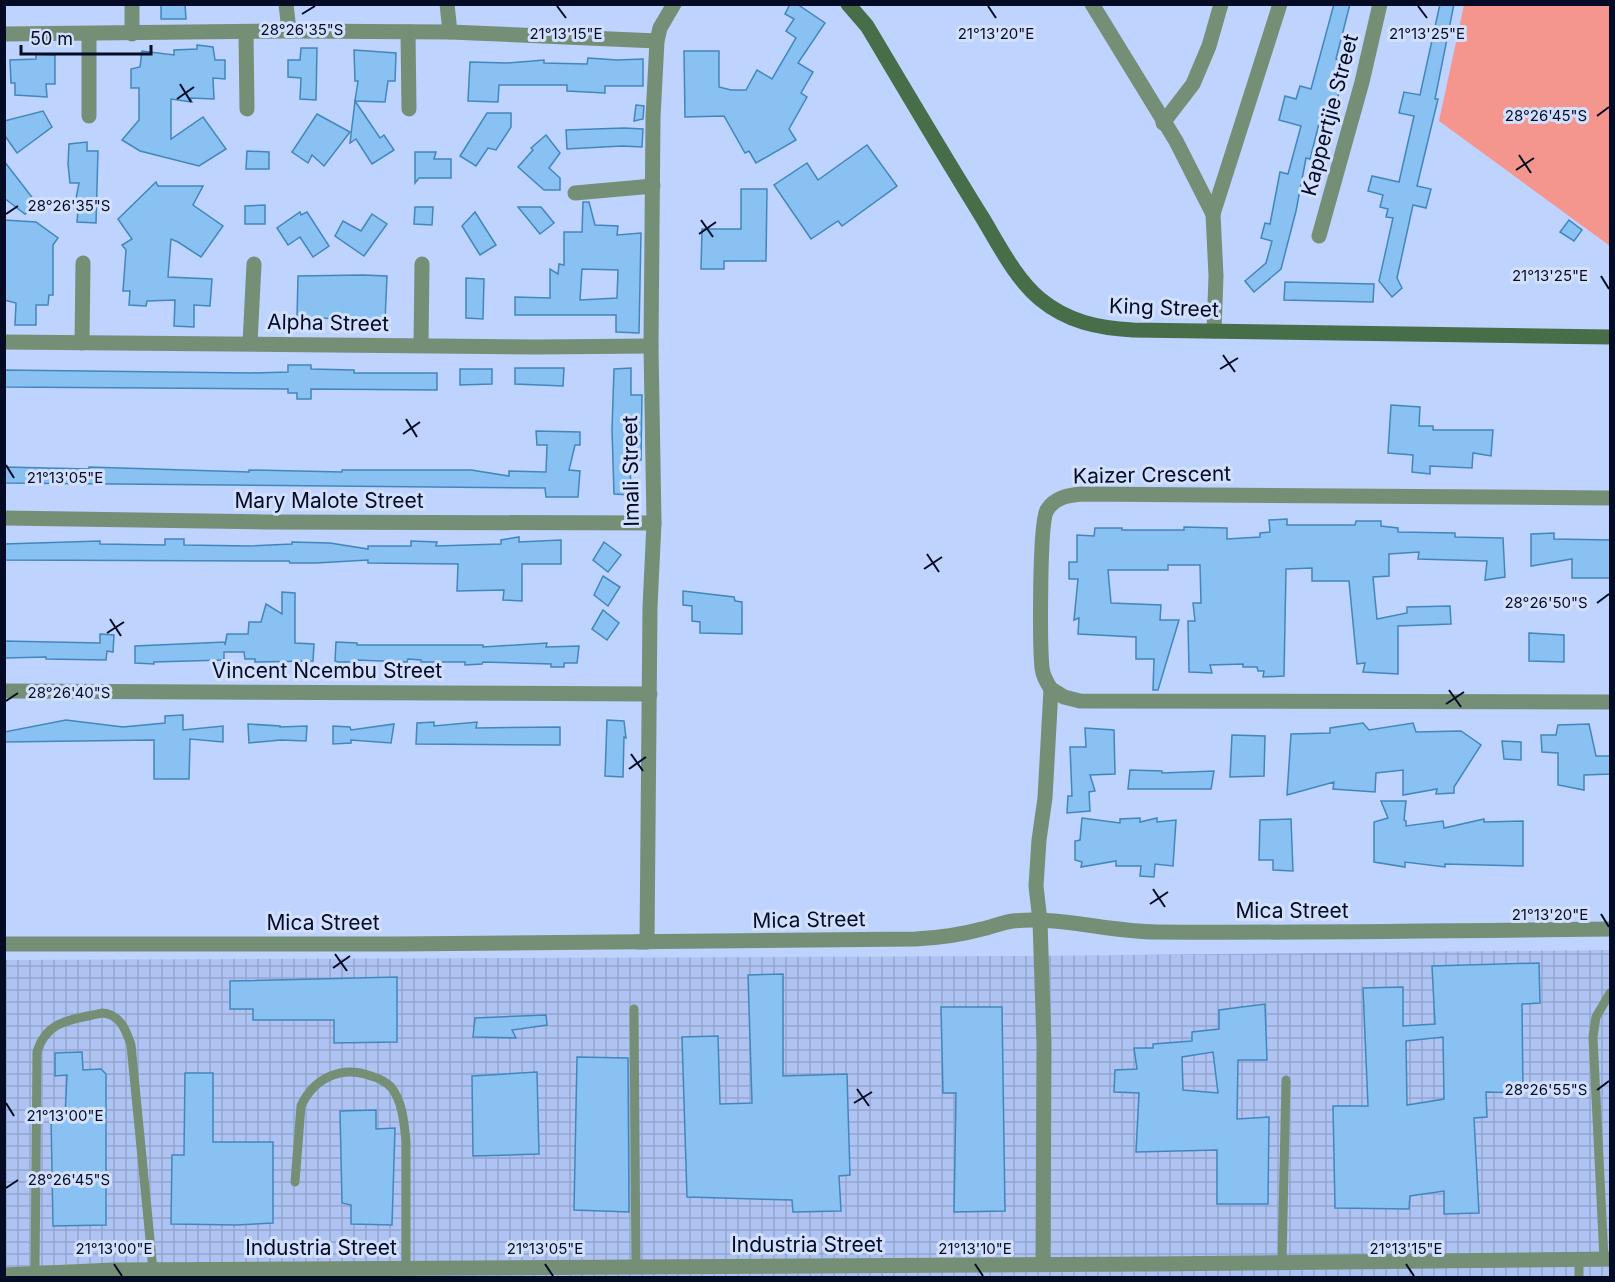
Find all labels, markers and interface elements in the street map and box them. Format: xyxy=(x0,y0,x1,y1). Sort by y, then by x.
scale bar xyxy=(21,18,152,56)
text: 28°26'35"S xyxy=(261,20,343,39)
text: 21°13'15"E xyxy=(529,24,603,43)
text: 21°13'20"E xyxy=(958,24,1034,43)
text: 21°13'25"E xyxy=(1389,24,1465,43)
text: 50 m xyxy=(30,28,73,49)
street label: Kappertjie Street xyxy=(1296,31,1363,199)
text: 28°26'45"S xyxy=(1505,106,1587,125)
text: 28°26'35"S xyxy=(28,196,110,215)
text: 21°13'25"E xyxy=(1512,266,1588,285)
street label: King Street xyxy=(1109,293,1220,322)
street label: Alpha Street xyxy=(267,309,389,336)
street label: Imali Street xyxy=(617,415,644,527)
street label: Kaizer Crescent xyxy=(1073,461,1231,488)
text: 21°13'05"E xyxy=(27,468,103,487)
street label: Mary Malote Street xyxy=(234,488,424,513)
text: 28°26'50"S xyxy=(1504,593,1588,612)
street label: Vincent Ncembu Street xyxy=(212,658,442,683)
text: 28°26'40"S xyxy=(28,683,110,702)
street label: Mica Street xyxy=(1235,898,1349,923)
text: 21°13'20"E xyxy=(1512,905,1588,924)
street label: Mica Street xyxy=(752,906,866,933)
street label: Mica Street xyxy=(266,910,380,935)
text: 28°26'55"S xyxy=(1505,1080,1587,1099)
text: 21°13'00"E xyxy=(27,1106,103,1125)
text: 28°26'45"S xyxy=(28,1170,110,1189)
street label: Industria Street xyxy=(731,1232,883,1257)
street label: Industria Street xyxy=(245,1235,397,1260)
text: 21°13'00"E xyxy=(76,1239,152,1258)
text: 21°13'05"E xyxy=(507,1239,583,1258)
text: 21°13'10"E xyxy=(938,1239,1012,1258)
text: 21°13'15"E xyxy=(1369,1239,1443,1258)

